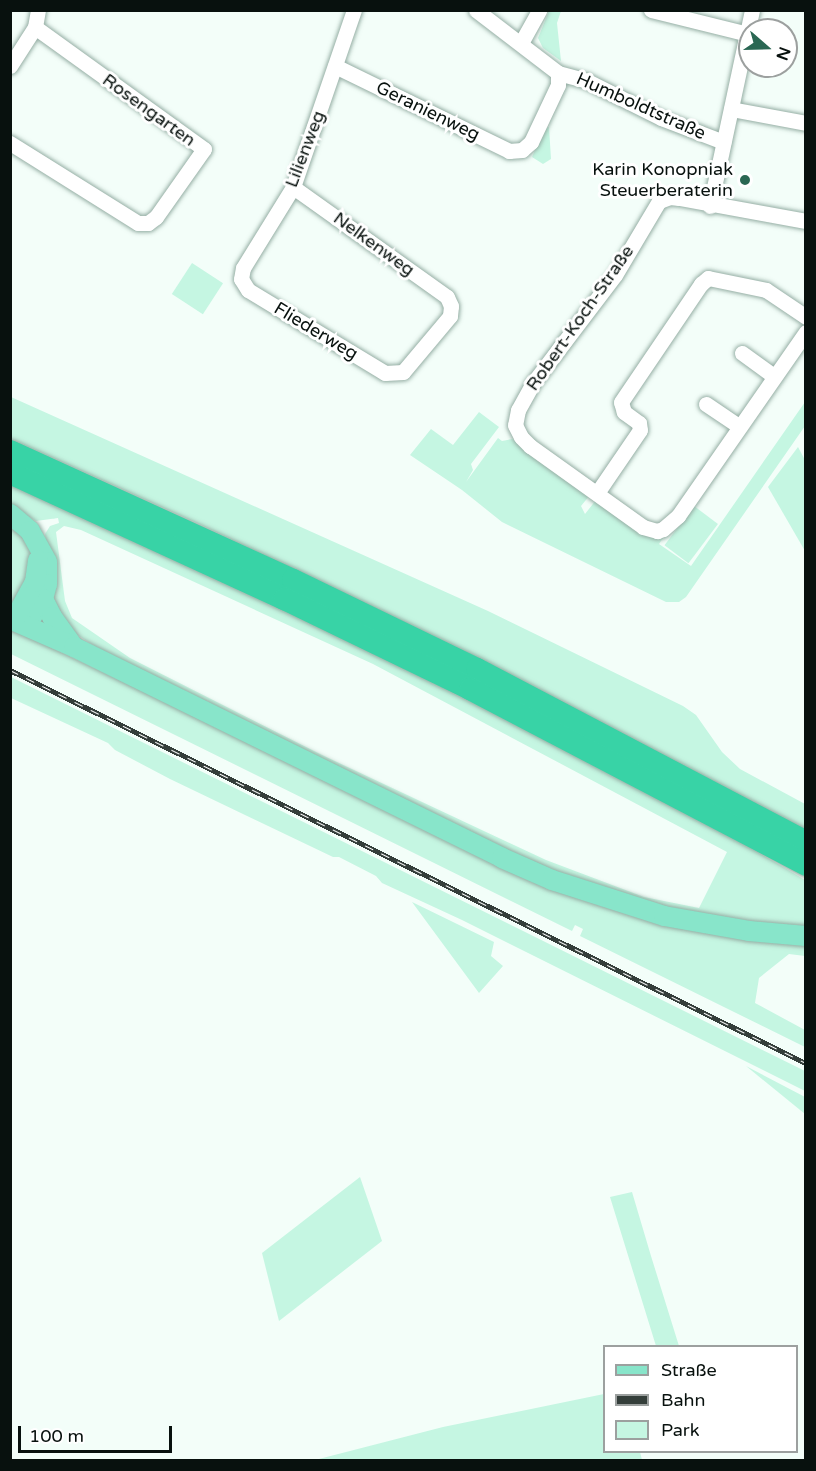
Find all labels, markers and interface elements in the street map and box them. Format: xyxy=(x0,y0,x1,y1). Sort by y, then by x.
north arrow xyxy=(738,18,798,78)
text: N xyxy=(771,44,795,63)
street label: Humboldtstraße xyxy=(573,68,709,144)
street label: Rosengarten xyxy=(98,69,200,151)
street label: Geranienweg xyxy=(373,77,483,145)
street label: Lilienweg xyxy=(280,108,330,190)
place label: Karin Konopniak Steuerberaterin xyxy=(592,159,733,201)
marker: Karin Konopniak Steuerberaterin xyxy=(738,173,752,187)
street label: Nelkenweg xyxy=(329,207,419,281)
street label: Robert-Koch-Straße xyxy=(522,241,638,395)
street label: Fliederweg xyxy=(270,298,362,364)
legend xyxy=(603,1345,798,1453)
text: Straße xyxy=(661,1359,717,1381)
text: Bahn xyxy=(661,1389,706,1411)
scale bar xyxy=(21,1414,176,1452)
text: Park xyxy=(661,1419,699,1441)
text: 100 m xyxy=(29,1425,84,1447)

